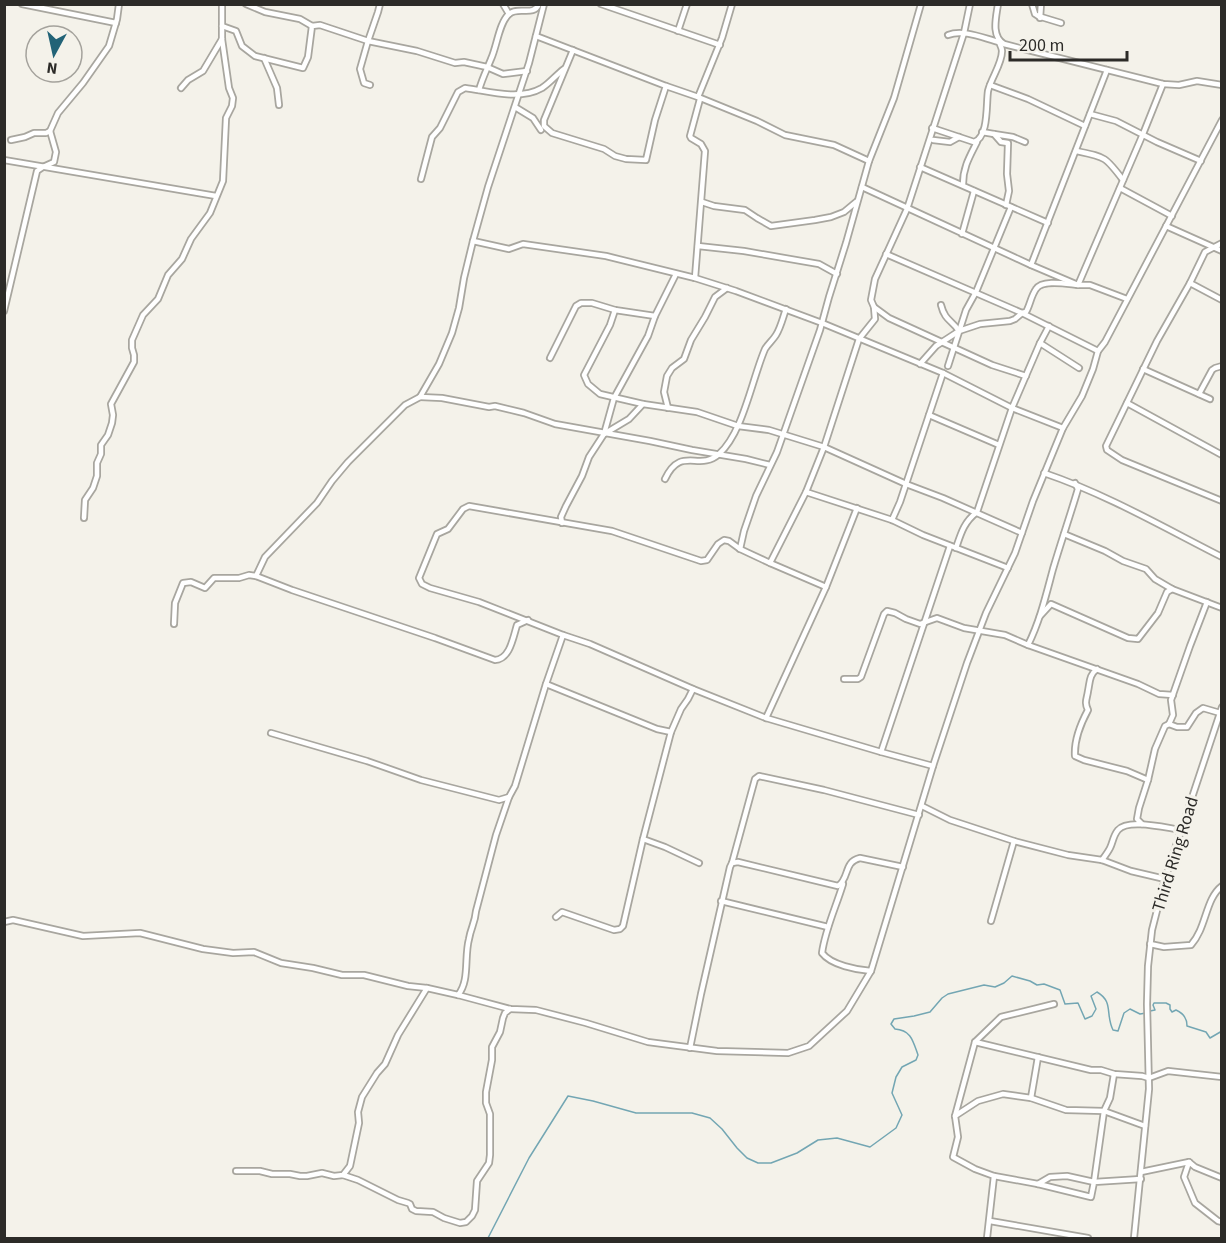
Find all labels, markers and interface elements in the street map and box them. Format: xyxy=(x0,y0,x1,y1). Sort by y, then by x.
north arrow xyxy=(24,24,84,84)
scale bar xyxy=(1010,24,1127,62)
text: 200 m xyxy=(1019,33,1064,58)
text: N xyxy=(45,56,59,79)
street label: Third Ring Road xyxy=(1146,793,1205,915)

